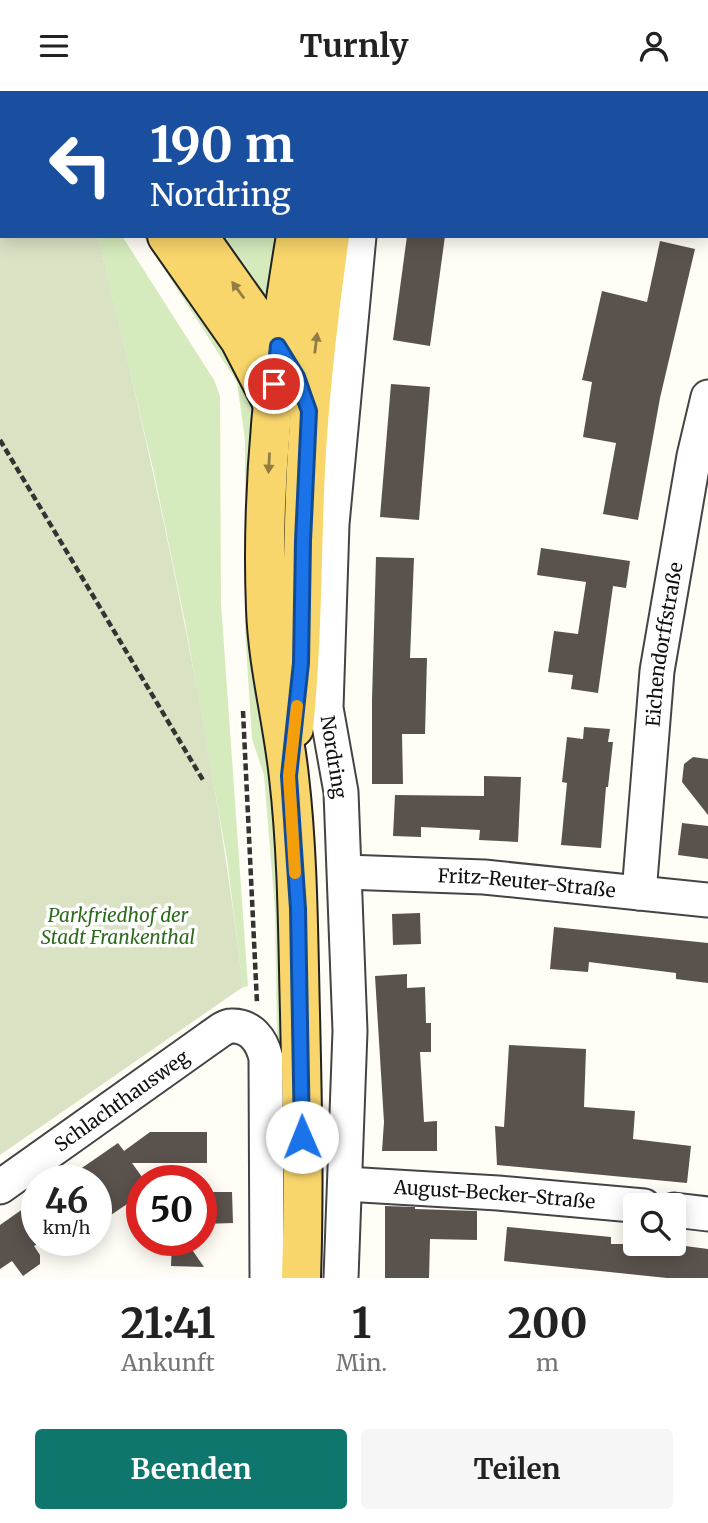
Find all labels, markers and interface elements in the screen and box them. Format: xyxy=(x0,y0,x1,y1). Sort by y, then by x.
text: Turnly xyxy=(300,26,408,66)
icon: menu xyxy=(35,27,73,65)
icon: person xyxy=(635,27,673,65)
text: 190 m xyxy=(150,114,294,175)
icon: left xyxy=(35,119,126,210)
text: Nordring xyxy=(150,175,291,215)
one-way arrow xyxy=(231,281,245,299)
one-way arrow xyxy=(310,332,321,354)
pin xyxy=(244,354,304,414)
icon: arrive xyxy=(255,365,293,403)
one-way arrow xyxy=(263,452,274,474)
street label: Eichendorffstraße xyxy=(641,560,688,728)
street label: Nordring xyxy=(316,714,352,801)
street label: Fritz-Reuter-Straße xyxy=(437,863,617,902)
park label: Parkfriedhof der Stadt Frankenthal xyxy=(41,903,195,949)
street label: Schlachthausweg xyxy=(49,1044,194,1157)
position arrow xyxy=(265,1100,339,1174)
speed limit sign: 50 xyxy=(126,1165,217,1256)
street label: August-Becker-Straße xyxy=(392,1175,596,1214)
text: 46 xyxy=(45,1179,88,1223)
map controls xyxy=(623,1193,686,1256)
button: search xyxy=(623,1193,686,1256)
text: km/h xyxy=(43,1216,90,1239)
text: 21:41 xyxy=(120,1297,216,1349)
text: 1 xyxy=(352,1297,371,1349)
text: 200 xyxy=(508,1297,587,1349)
text: Ankunft xyxy=(121,1348,215,1377)
text: Min. xyxy=(336,1348,387,1377)
text: m xyxy=(536,1348,559,1377)
button: Beenden xyxy=(35,1429,347,1509)
button: Teilen xyxy=(361,1429,673,1509)

